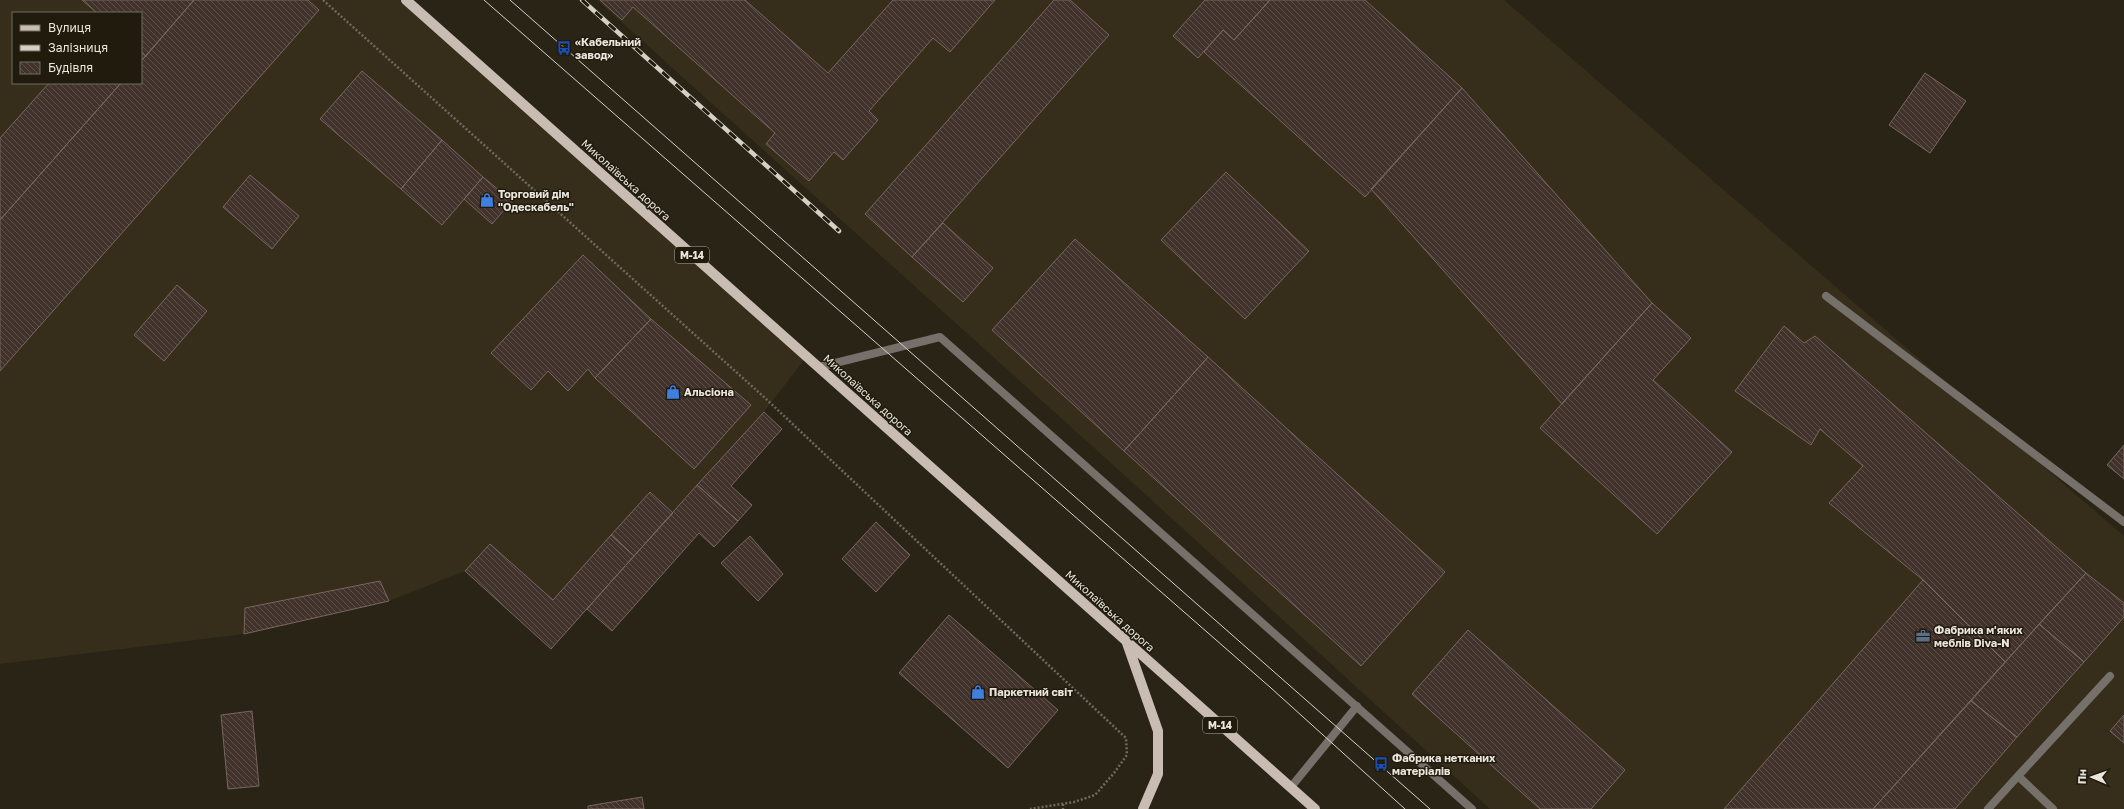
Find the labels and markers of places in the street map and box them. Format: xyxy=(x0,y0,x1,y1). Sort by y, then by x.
place label: «Кабельний завод» xyxy=(575,35,641,61)
bus stop icon: «Кабельний завод» xyxy=(556,40,572,56)
place label: Торговий дім "Одескабель" xyxy=(498,187,574,213)
shop icon: Торговий дім "Одескабель" xyxy=(479,192,495,208)
shop icon: Альсіона xyxy=(665,384,681,400)
place label: Альсіона xyxy=(684,385,734,398)
place label: Фабрика м'яких меблів Diva-N xyxy=(1934,623,2023,649)
office icon: Фабрика м'яких меблів Diva-N xyxy=(1915,628,1931,644)
shop icon: Паркетний світ xyxy=(970,684,986,700)
place label: Паркетний світ xyxy=(989,685,1073,698)
place label: Фабрика нетканих матеріалів xyxy=(1392,751,1496,777)
bus stop icon: Фабрика нетканих матеріалів xyxy=(1373,756,1389,772)

